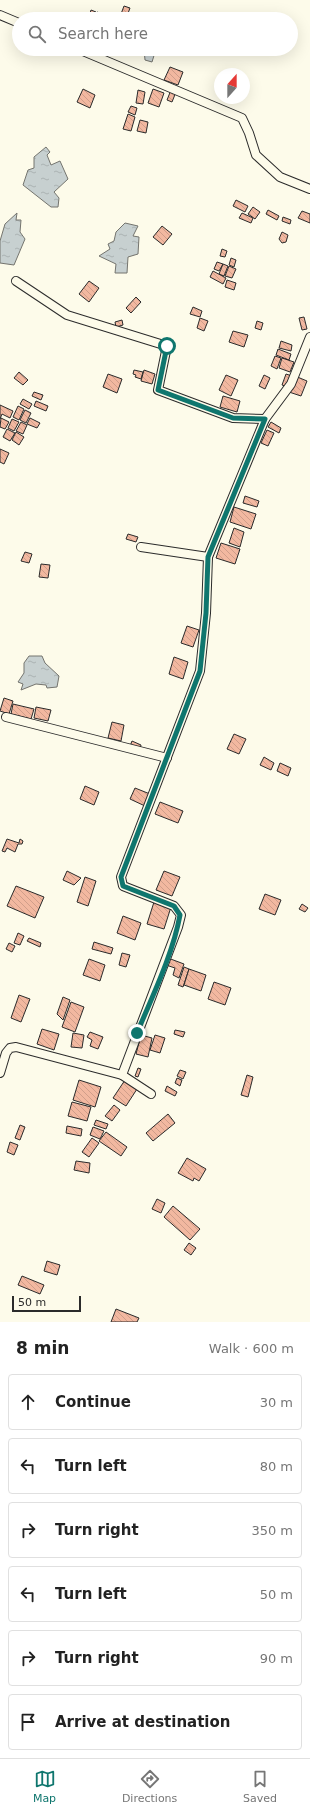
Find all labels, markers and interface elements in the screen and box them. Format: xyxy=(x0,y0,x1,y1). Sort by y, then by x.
search box xyxy=(12,12,298,56)
icon: search xyxy=(26,23,48,45)
text: Search here xyxy=(58,25,148,43)
north arrow xyxy=(214,68,250,104)
route start xyxy=(158,337,176,355)
route end xyxy=(128,1024,146,1042)
scale bar xyxy=(12,1294,81,1313)
text: 50 m xyxy=(18,1296,46,1309)
text: 8 min xyxy=(16,1338,69,1358)
text: Walk · 600 m xyxy=(209,1341,294,1356)
icon: ahead xyxy=(17,1391,39,1413)
text: Continue xyxy=(55,1393,131,1411)
text: 30 m xyxy=(260,1395,293,1410)
icon: left xyxy=(17,1455,39,1477)
text: Turn left xyxy=(55,1457,127,1475)
text: 80 m xyxy=(260,1459,293,1474)
icon: right xyxy=(17,1519,39,1541)
text: Turn right xyxy=(55,1521,139,1539)
text: 350 m xyxy=(251,1523,293,1538)
icon: left xyxy=(17,1583,39,1605)
text: Turn left xyxy=(55,1585,127,1603)
text: 50 m xyxy=(260,1587,293,1602)
icon: right xyxy=(17,1647,39,1669)
text: Turn right xyxy=(55,1649,139,1667)
text: 90 m xyxy=(260,1651,293,1666)
icon: arrive xyxy=(17,1711,39,1733)
text: Arrive at destination xyxy=(55,1713,230,1731)
tab: Map xyxy=(33,1768,56,1805)
tab: Directions xyxy=(122,1768,177,1805)
tab: Saved xyxy=(243,1768,277,1805)

